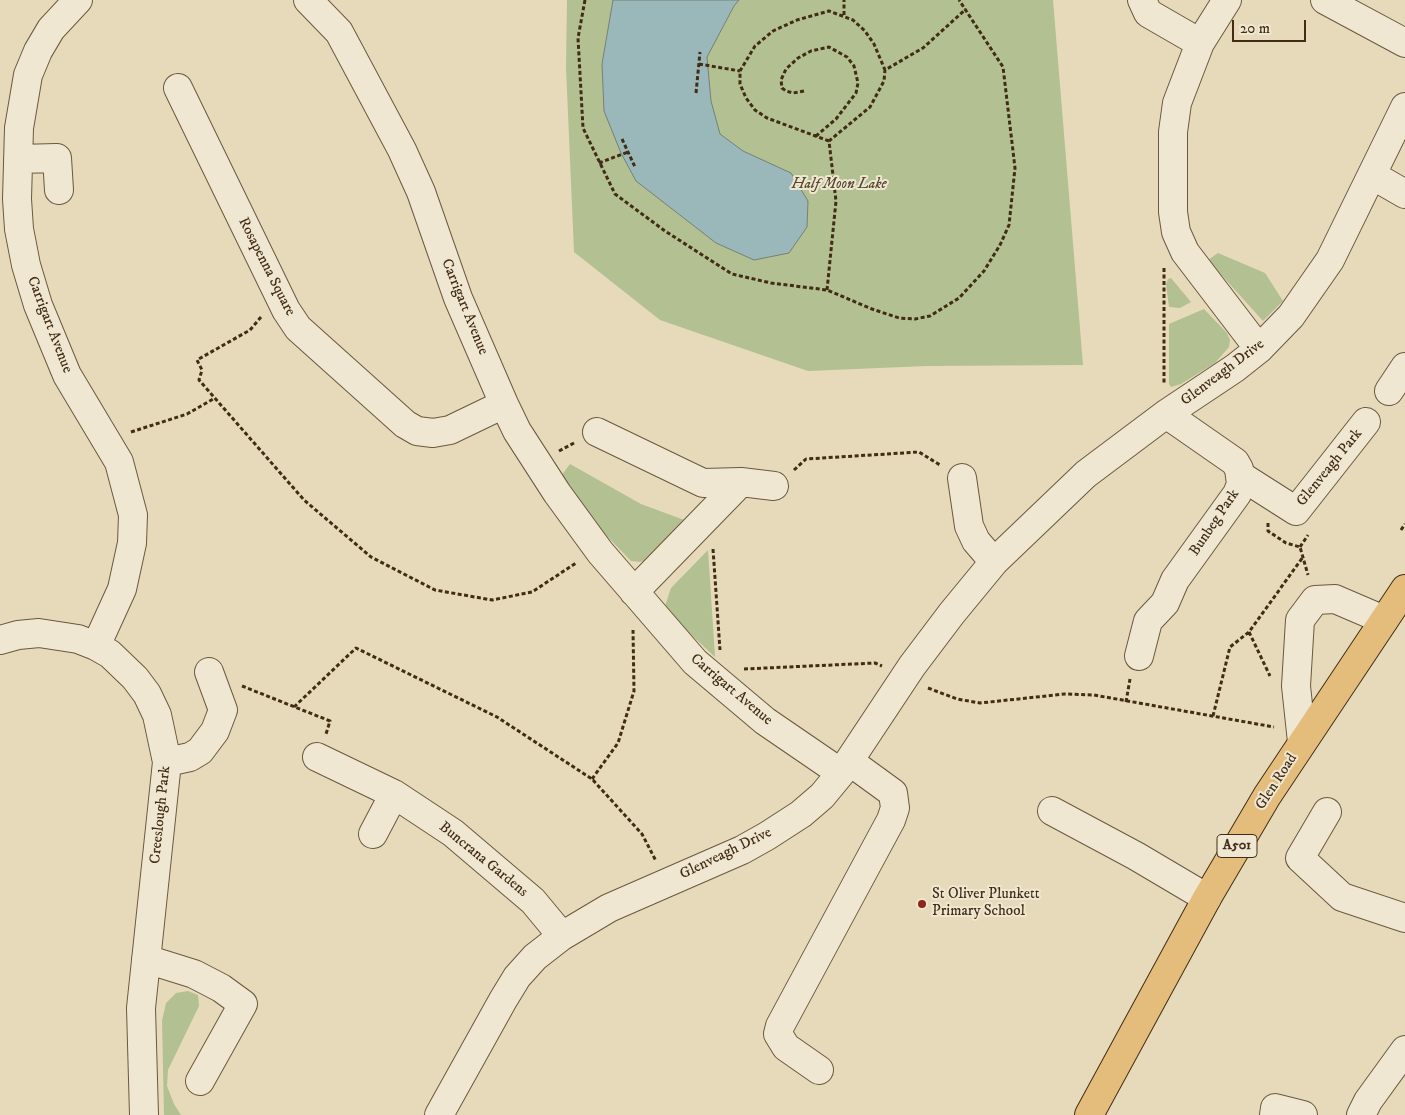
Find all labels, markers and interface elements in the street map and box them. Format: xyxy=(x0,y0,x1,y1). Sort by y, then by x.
scale bar xyxy=(1235,10,1309,42)
text: 20 m xyxy=(1240,19,1270,38)
park label: Half Moon Lake xyxy=(791,176,887,194)
street label: Rosapenna Square xyxy=(233,215,299,319)
street label: Carrigart Avenue xyxy=(437,256,491,358)
street label: Carrigart Avenue xyxy=(22,274,76,376)
street label: Glenveagh Drive xyxy=(1178,336,1268,410)
street label: Glenveagh Park xyxy=(1293,426,1367,510)
street label: Bunbeg Park xyxy=(1186,486,1244,560)
street label: Carrigart Avenue xyxy=(686,650,776,730)
street label: Glen Road xyxy=(1252,751,1302,813)
street label: Creeslough Park xyxy=(147,765,175,865)
street label: Buncrana Gardens xyxy=(435,819,531,901)
street label: Glenveagh Drive xyxy=(677,824,775,884)
road number: A501 xyxy=(1217,834,1257,858)
place label: St Oliver Plunkett Primary School xyxy=(932,886,1040,921)
marker: St Oliver Plunkett Primary School xyxy=(916,898,928,910)

